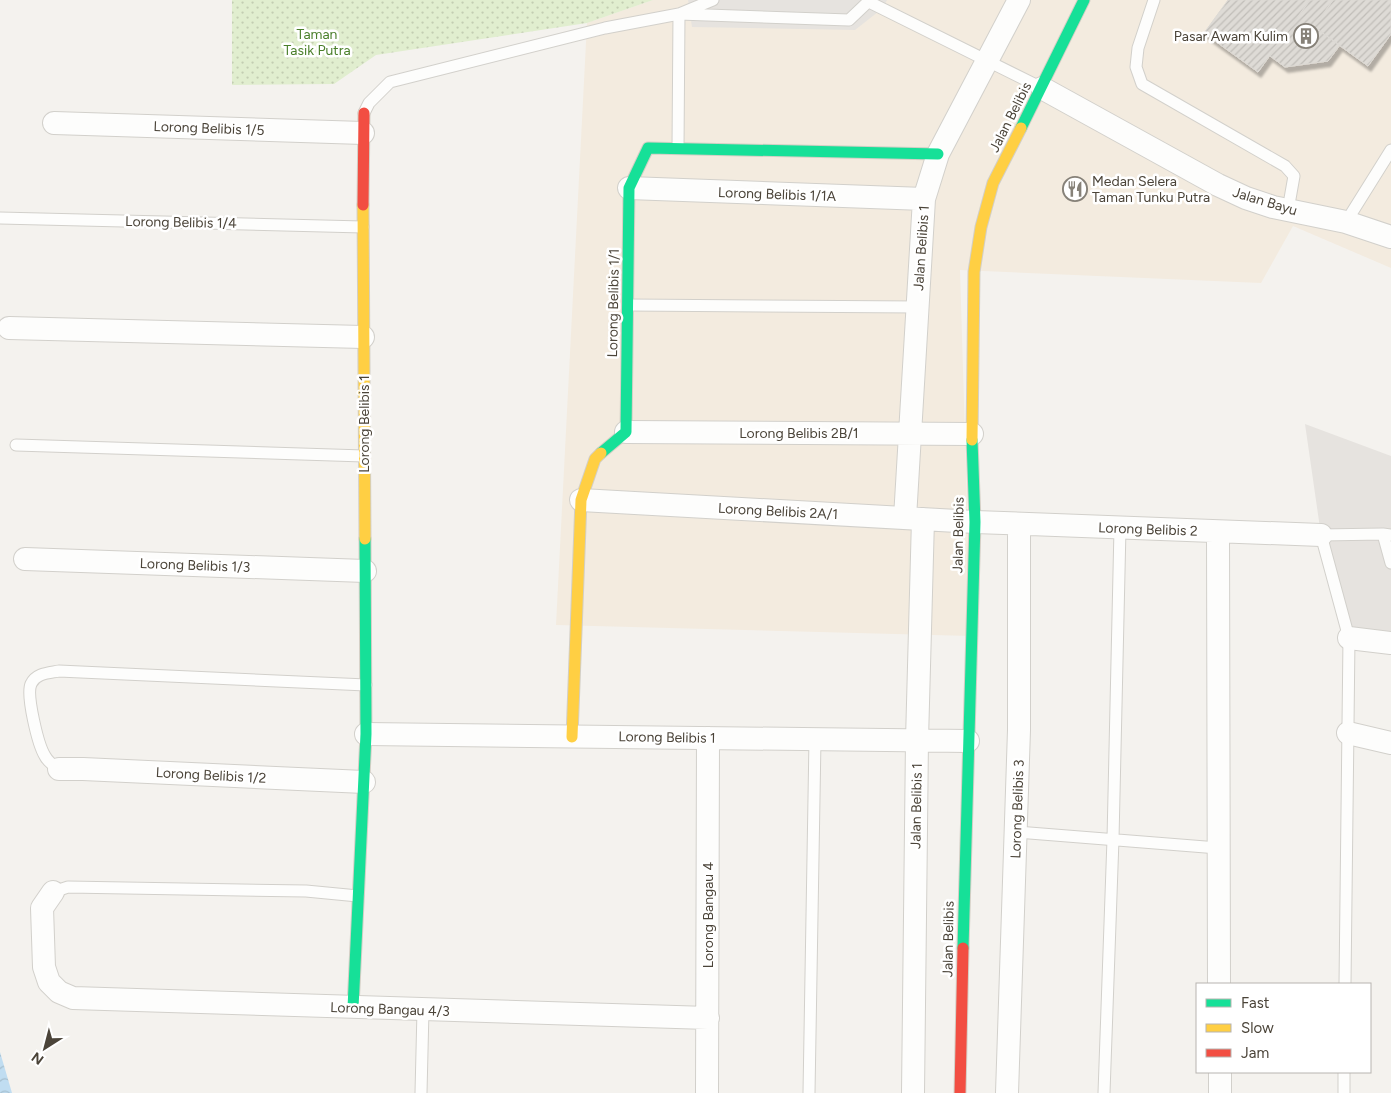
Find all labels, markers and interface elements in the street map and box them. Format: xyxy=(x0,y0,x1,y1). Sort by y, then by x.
building icon: Pasar Awam Kulim xyxy=(1293,23,1319,49)
park label: Taman Tasik Putra xyxy=(283,26,351,59)
place label: Pasar Awam Kulim xyxy=(1174,28,1288,45)
street label: Jalan Belibis xyxy=(986,79,1035,155)
street label: Lorong Belibis 1/5 xyxy=(153,118,265,139)
place label: Medan Selera Taman Tunku Putra xyxy=(1092,173,1210,206)
restaurant icon: Medan Selera Taman Tunku Putra xyxy=(1062,176,1088,202)
street label: Lorong Belibis 1/1A xyxy=(718,184,837,205)
street label: Jalan Bayu xyxy=(1231,184,1299,219)
street label: Jalan Belibis 1 xyxy=(910,205,933,291)
street label: Lorong Belibis 1/4 xyxy=(125,213,237,232)
street label: Lorong Belibis 1/1 xyxy=(604,249,623,358)
street label: Lorong Belibis 1 xyxy=(356,375,373,473)
street label: Lorong Belibis 2B/1 xyxy=(739,425,859,442)
street label: Jalan Belibis xyxy=(949,497,968,573)
street label: Lorong Belibis 2A/1 xyxy=(717,500,838,523)
street label: Lorong Belibis 2 xyxy=(1098,519,1198,540)
street label: Lorong Belibis 1/3 xyxy=(139,555,251,576)
street label: Lorong Belibis 1 xyxy=(618,728,716,747)
street label: Lorong Belibis 3 xyxy=(1007,759,1028,859)
street label: Jalan Belibis 1 xyxy=(907,763,926,849)
street label: Lorong Belibis 1/2 xyxy=(155,764,267,787)
street label: Lorong Bangau 4 xyxy=(700,861,717,968)
street label: Jalan Belibis xyxy=(939,901,958,977)
legend xyxy=(1196,983,1371,1073)
text: Fast xyxy=(1241,994,1270,1012)
street label: Lorong Bangau 4/3 xyxy=(330,999,450,1020)
text: Slow xyxy=(1241,1019,1274,1037)
north arrow xyxy=(20,1023,70,1073)
text: Jam xyxy=(1241,1044,1269,1062)
text: N xyxy=(28,1048,47,1068)

